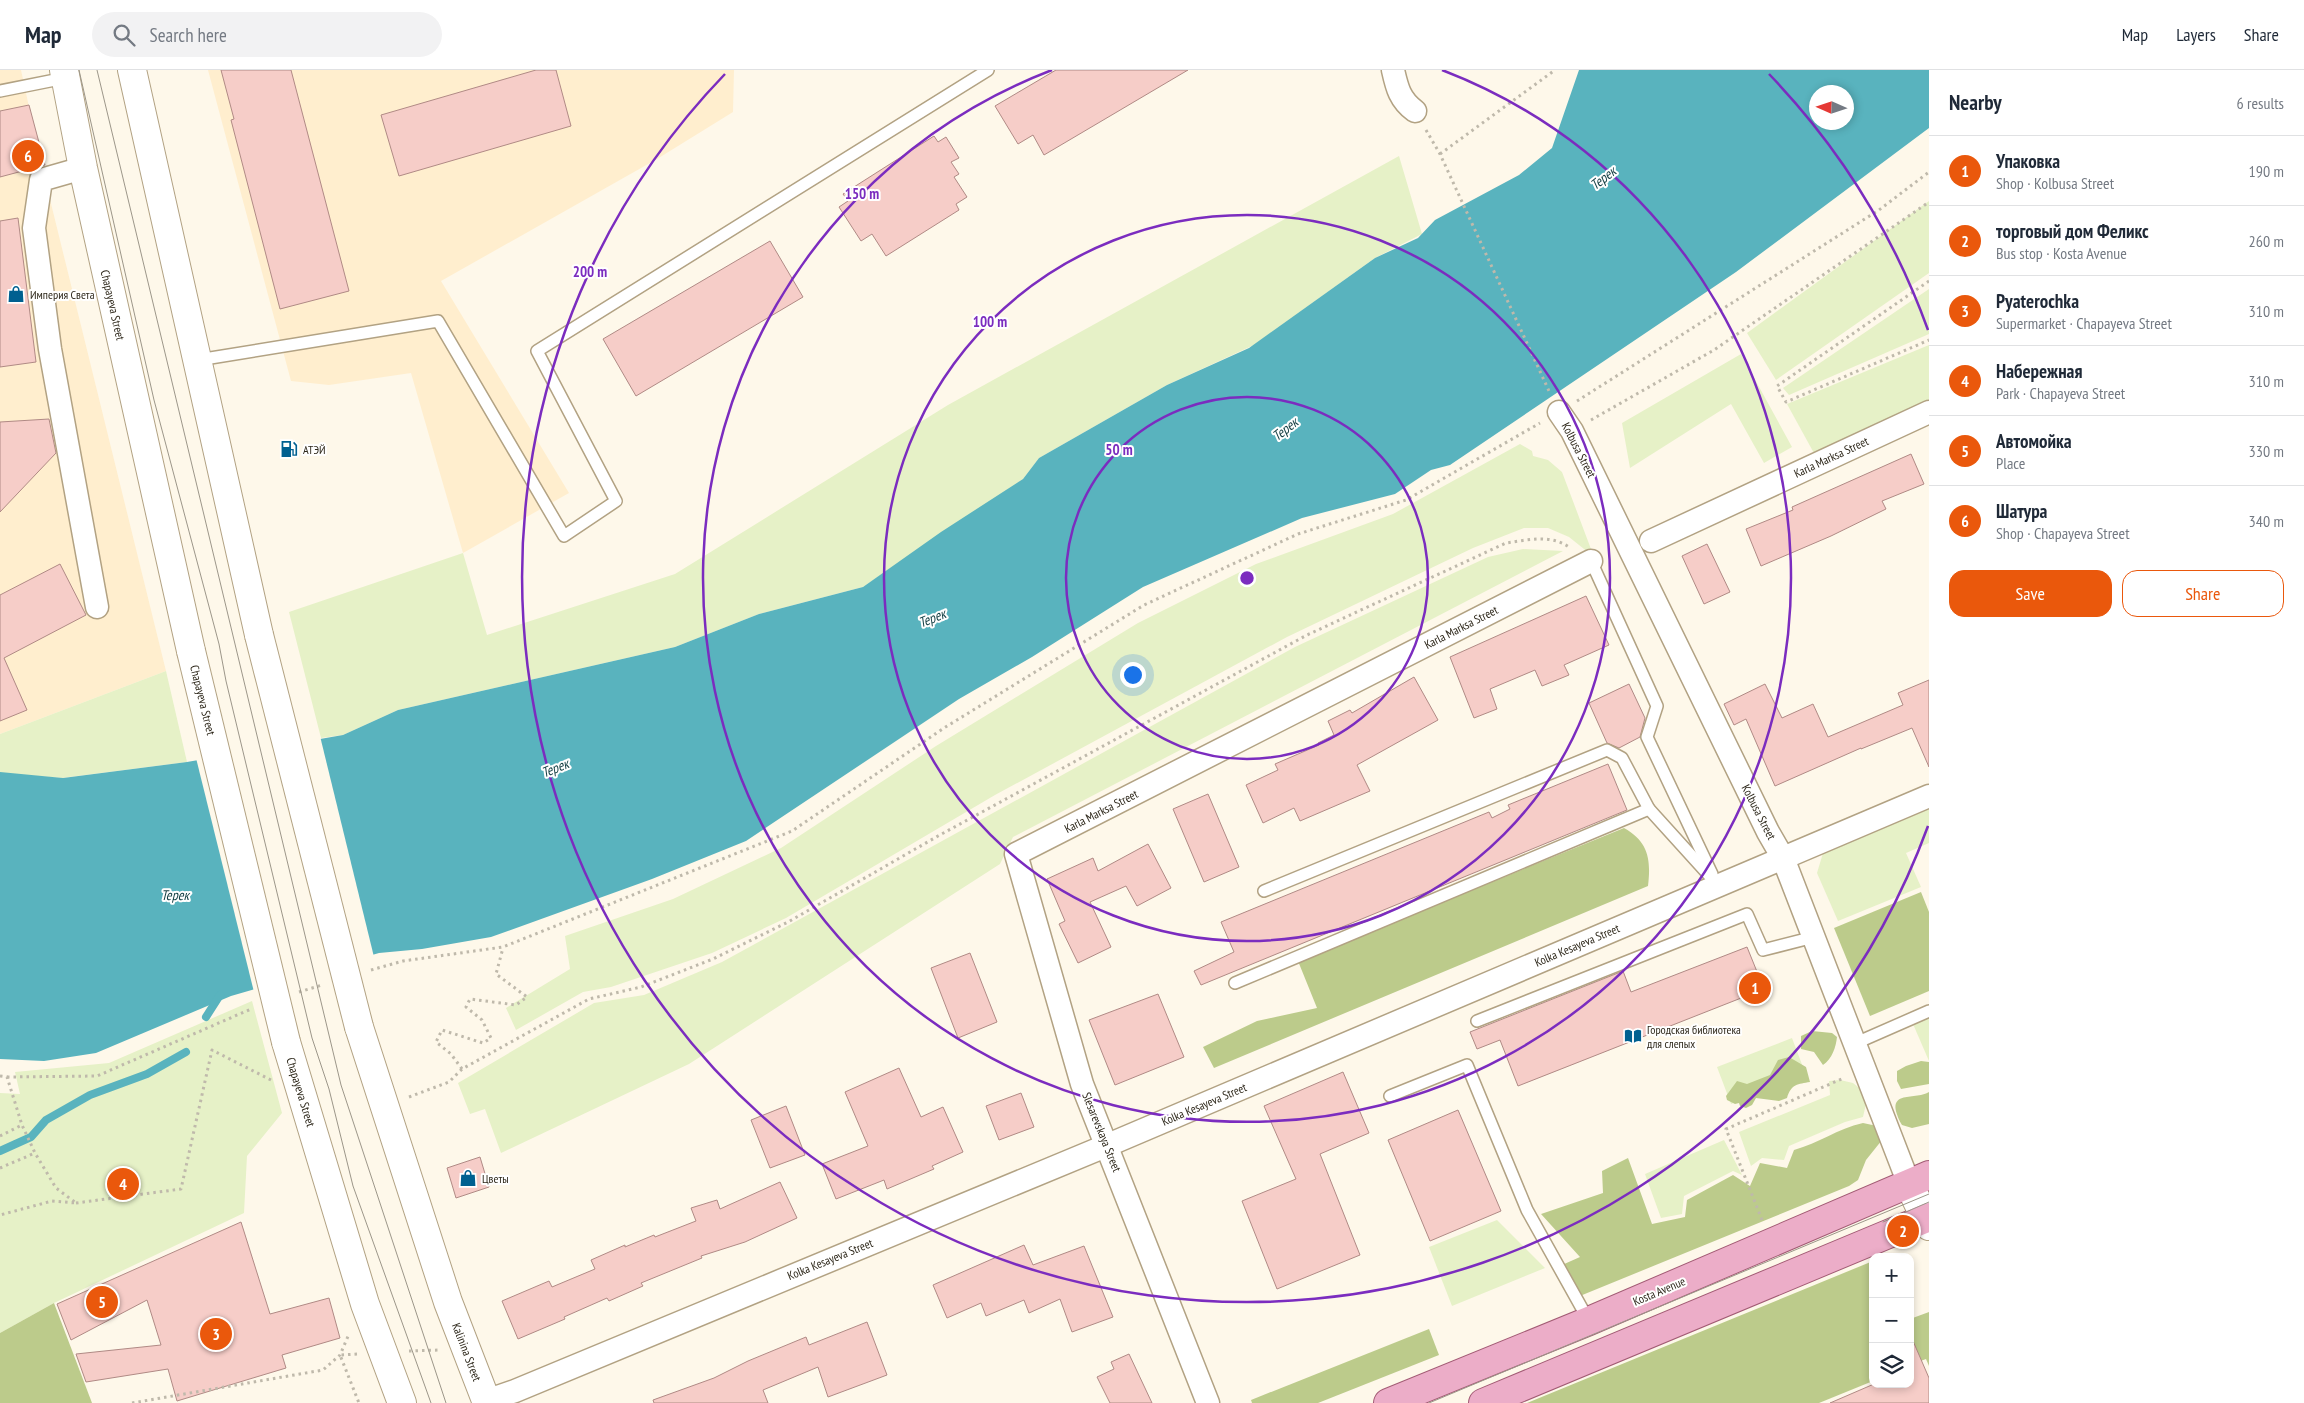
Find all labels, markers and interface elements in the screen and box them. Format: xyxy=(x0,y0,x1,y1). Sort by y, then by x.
search box xyxy=(92,12,442,57)
text: Map xyxy=(25,19,62,50)
icon: search xyxy=(110,21,138,49)
text: Search here xyxy=(150,23,227,47)
text: Map xyxy=(2122,23,2148,46)
text: Layers xyxy=(2176,23,2216,46)
text: Share xyxy=(2244,23,2279,46)
north arrow xyxy=(1809,85,1854,130)
text: Nearby xyxy=(1949,89,2002,116)
text: 6 results xyxy=(2237,93,2284,113)
pin: 6 xyxy=(12,137,44,175)
text: Упаковка xyxy=(1996,149,2060,173)
water label: Терек xyxy=(1586,161,1621,194)
text: 1 xyxy=(1961,161,1969,181)
text: 190 m xyxy=(2249,161,2284,181)
text: Shop · Kolbusa Street xyxy=(1996,173,2114,193)
text: 150 m xyxy=(845,184,879,203)
text: торговый дом Феликс xyxy=(1996,219,2149,243)
text: 2 xyxy=(1961,231,1969,251)
text: 260 m xyxy=(2249,231,2284,251)
text: Bus stop · Kosta Avenue xyxy=(1996,243,2127,263)
text: 200 m xyxy=(573,262,607,281)
street label: Chapayeva Street xyxy=(98,268,129,342)
shop icon: Империя Света xyxy=(6,284,26,304)
place label: Империя Света xyxy=(30,287,95,302)
text: Pyaterochka xyxy=(1996,289,2079,313)
text: 3 xyxy=(1961,301,1969,321)
text: 310 m xyxy=(2249,301,2284,321)
text: 100 m xyxy=(973,312,1007,331)
text: Supermarket · Chapayeva Street xyxy=(1996,313,2172,333)
text: Набережная xyxy=(1996,359,2082,383)
text: 4 xyxy=(1961,371,1969,391)
text: 310 m xyxy=(2249,371,2284,391)
text: Park · Chapayeva Street xyxy=(1996,383,2125,403)
water label: Терек xyxy=(1268,412,1303,445)
street label: Kolbusa Street xyxy=(1559,420,1600,481)
text: Автомойка xyxy=(1996,429,2072,453)
street label: Karla Marksa Street xyxy=(1791,433,1871,481)
fuel station icon: АТЭЙ xyxy=(279,439,299,459)
text: 50 m xyxy=(1105,440,1133,459)
text: 5 xyxy=(1961,441,1969,461)
text: 330 m xyxy=(2249,441,2284,461)
place label: АТЭЙ xyxy=(303,442,326,457)
text: Place xyxy=(1996,453,2025,473)
text: Шатура xyxy=(1996,499,2047,523)
text: 6 xyxy=(1961,511,1969,531)
text: 340 m xyxy=(2249,511,2284,531)
text: Shop · Chapayeva Street xyxy=(1996,523,2130,543)
centre of rings xyxy=(1238,569,1256,587)
button: Save xyxy=(1949,570,2112,617)
button: Share xyxy=(2122,570,2284,617)
street label: Karla Marksa Street xyxy=(1422,602,1501,652)
water label: Терек xyxy=(916,604,950,632)
your location xyxy=(1120,662,1146,688)
street label: Chapayeva Street xyxy=(187,663,219,737)
water label: Терек xyxy=(539,754,573,782)
street label: Kolbusa Street xyxy=(1739,782,1780,843)
street label: Karla Marksa Street xyxy=(1062,786,1141,836)
water label: Терек xyxy=(161,886,191,904)
street label: Kolka Kesayeva Street xyxy=(1532,920,1622,970)
pin: 1 xyxy=(1739,969,1771,1007)
place label: Городская библиотека для слепых xyxy=(1647,1022,1741,1051)
library icon: Городская библиотека для слепых xyxy=(1623,1026,1643,1046)
street label: Chapayeva Street xyxy=(283,1056,319,1129)
street label: Kolka Kesayeva Street xyxy=(1159,1079,1249,1129)
street label: Slesarevskaya Street xyxy=(1079,1090,1125,1175)
pin: 4 xyxy=(107,1165,139,1203)
shop icon: Цветы xyxy=(458,1168,478,1188)
place label: Цветы xyxy=(482,1171,509,1186)
pin: 2 xyxy=(1887,1212,1919,1250)
street label: Kolka Kesayeva Street xyxy=(785,1235,876,1283)
map controls xyxy=(1869,1253,1914,1388)
button: + xyxy=(1869,1253,1914,1298)
street label: Kosta Avenue xyxy=(1631,1273,1687,1309)
pin: 5 xyxy=(86,1283,118,1321)
button: − xyxy=(1869,1298,1914,1343)
pin: 3 xyxy=(200,1315,232,1353)
street label: Kalinina Street xyxy=(449,1321,485,1384)
button: layers xyxy=(1869,1343,1914,1388)

